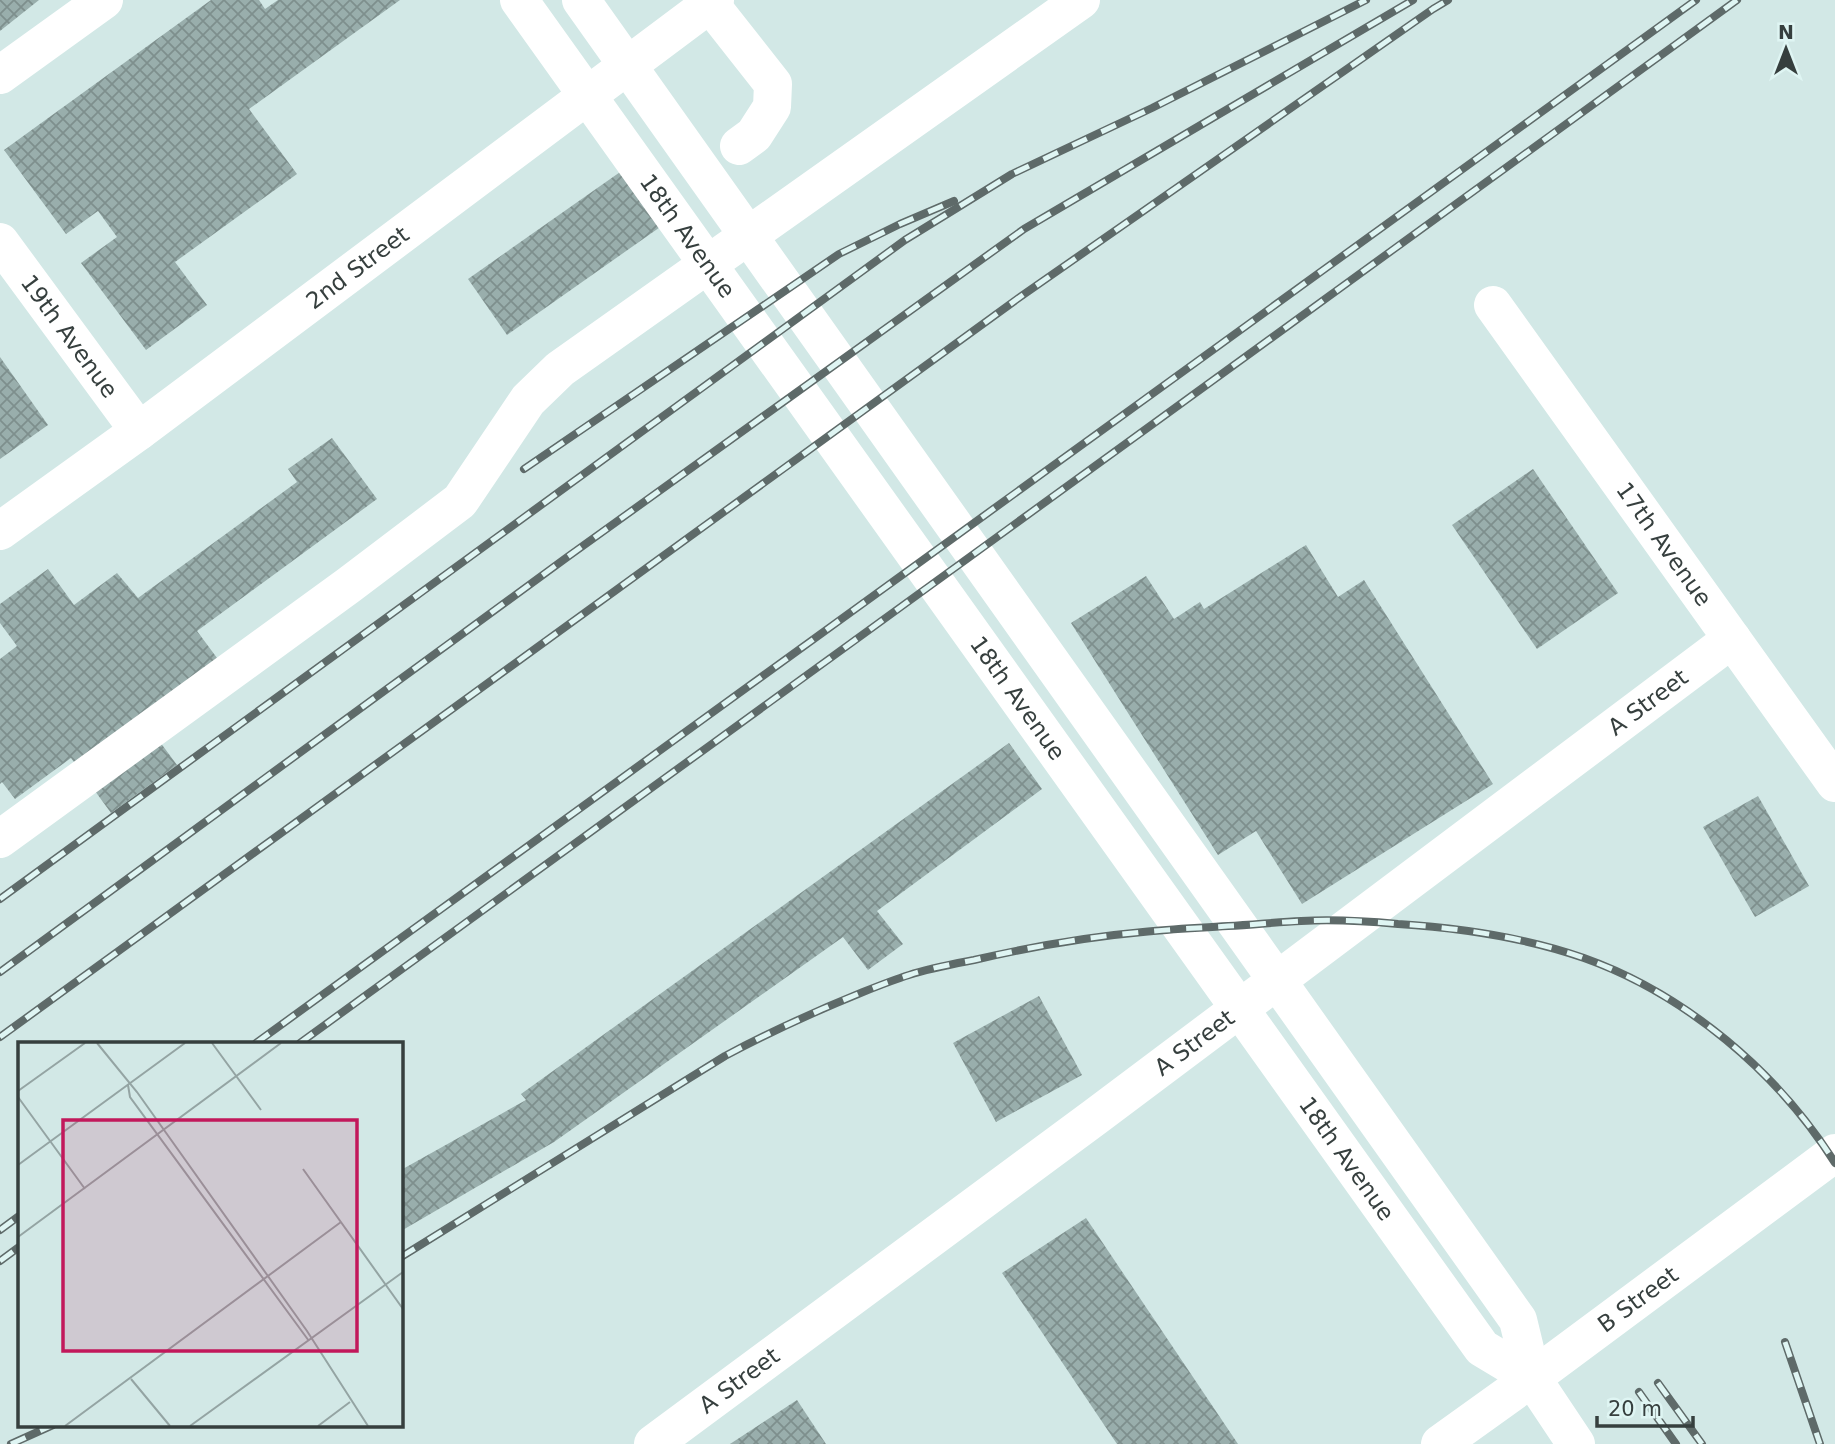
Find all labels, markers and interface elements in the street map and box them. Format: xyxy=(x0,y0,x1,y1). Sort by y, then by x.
north arrow xyxy=(1751,14,1821,84)
text: N xyxy=(1778,21,1794,43)
street label: 18th Avenue xyxy=(635,169,740,303)
street label: 2nd Street xyxy=(301,221,414,314)
street label: 19th Avenue xyxy=(16,270,123,403)
street label: 17th Avenue xyxy=(1611,477,1717,611)
street label: 18th Avenue xyxy=(965,631,1071,765)
street label: A Street xyxy=(1603,664,1693,740)
street label: A Street xyxy=(1149,1004,1239,1081)
inset map xyxy=(18,1042,402,1426)
street label: 18th Avenue xyxy=(1294,1092,1400,1226)
street label: B Street xyxy=(1593,1261,1683,1338)
street label: A Street xyxy=(694,1342,784,1418)
scale bar xyxy=(1597,1384,1693,1428)
text: 20 m xyxy=(1608,1397,1662,1421)

